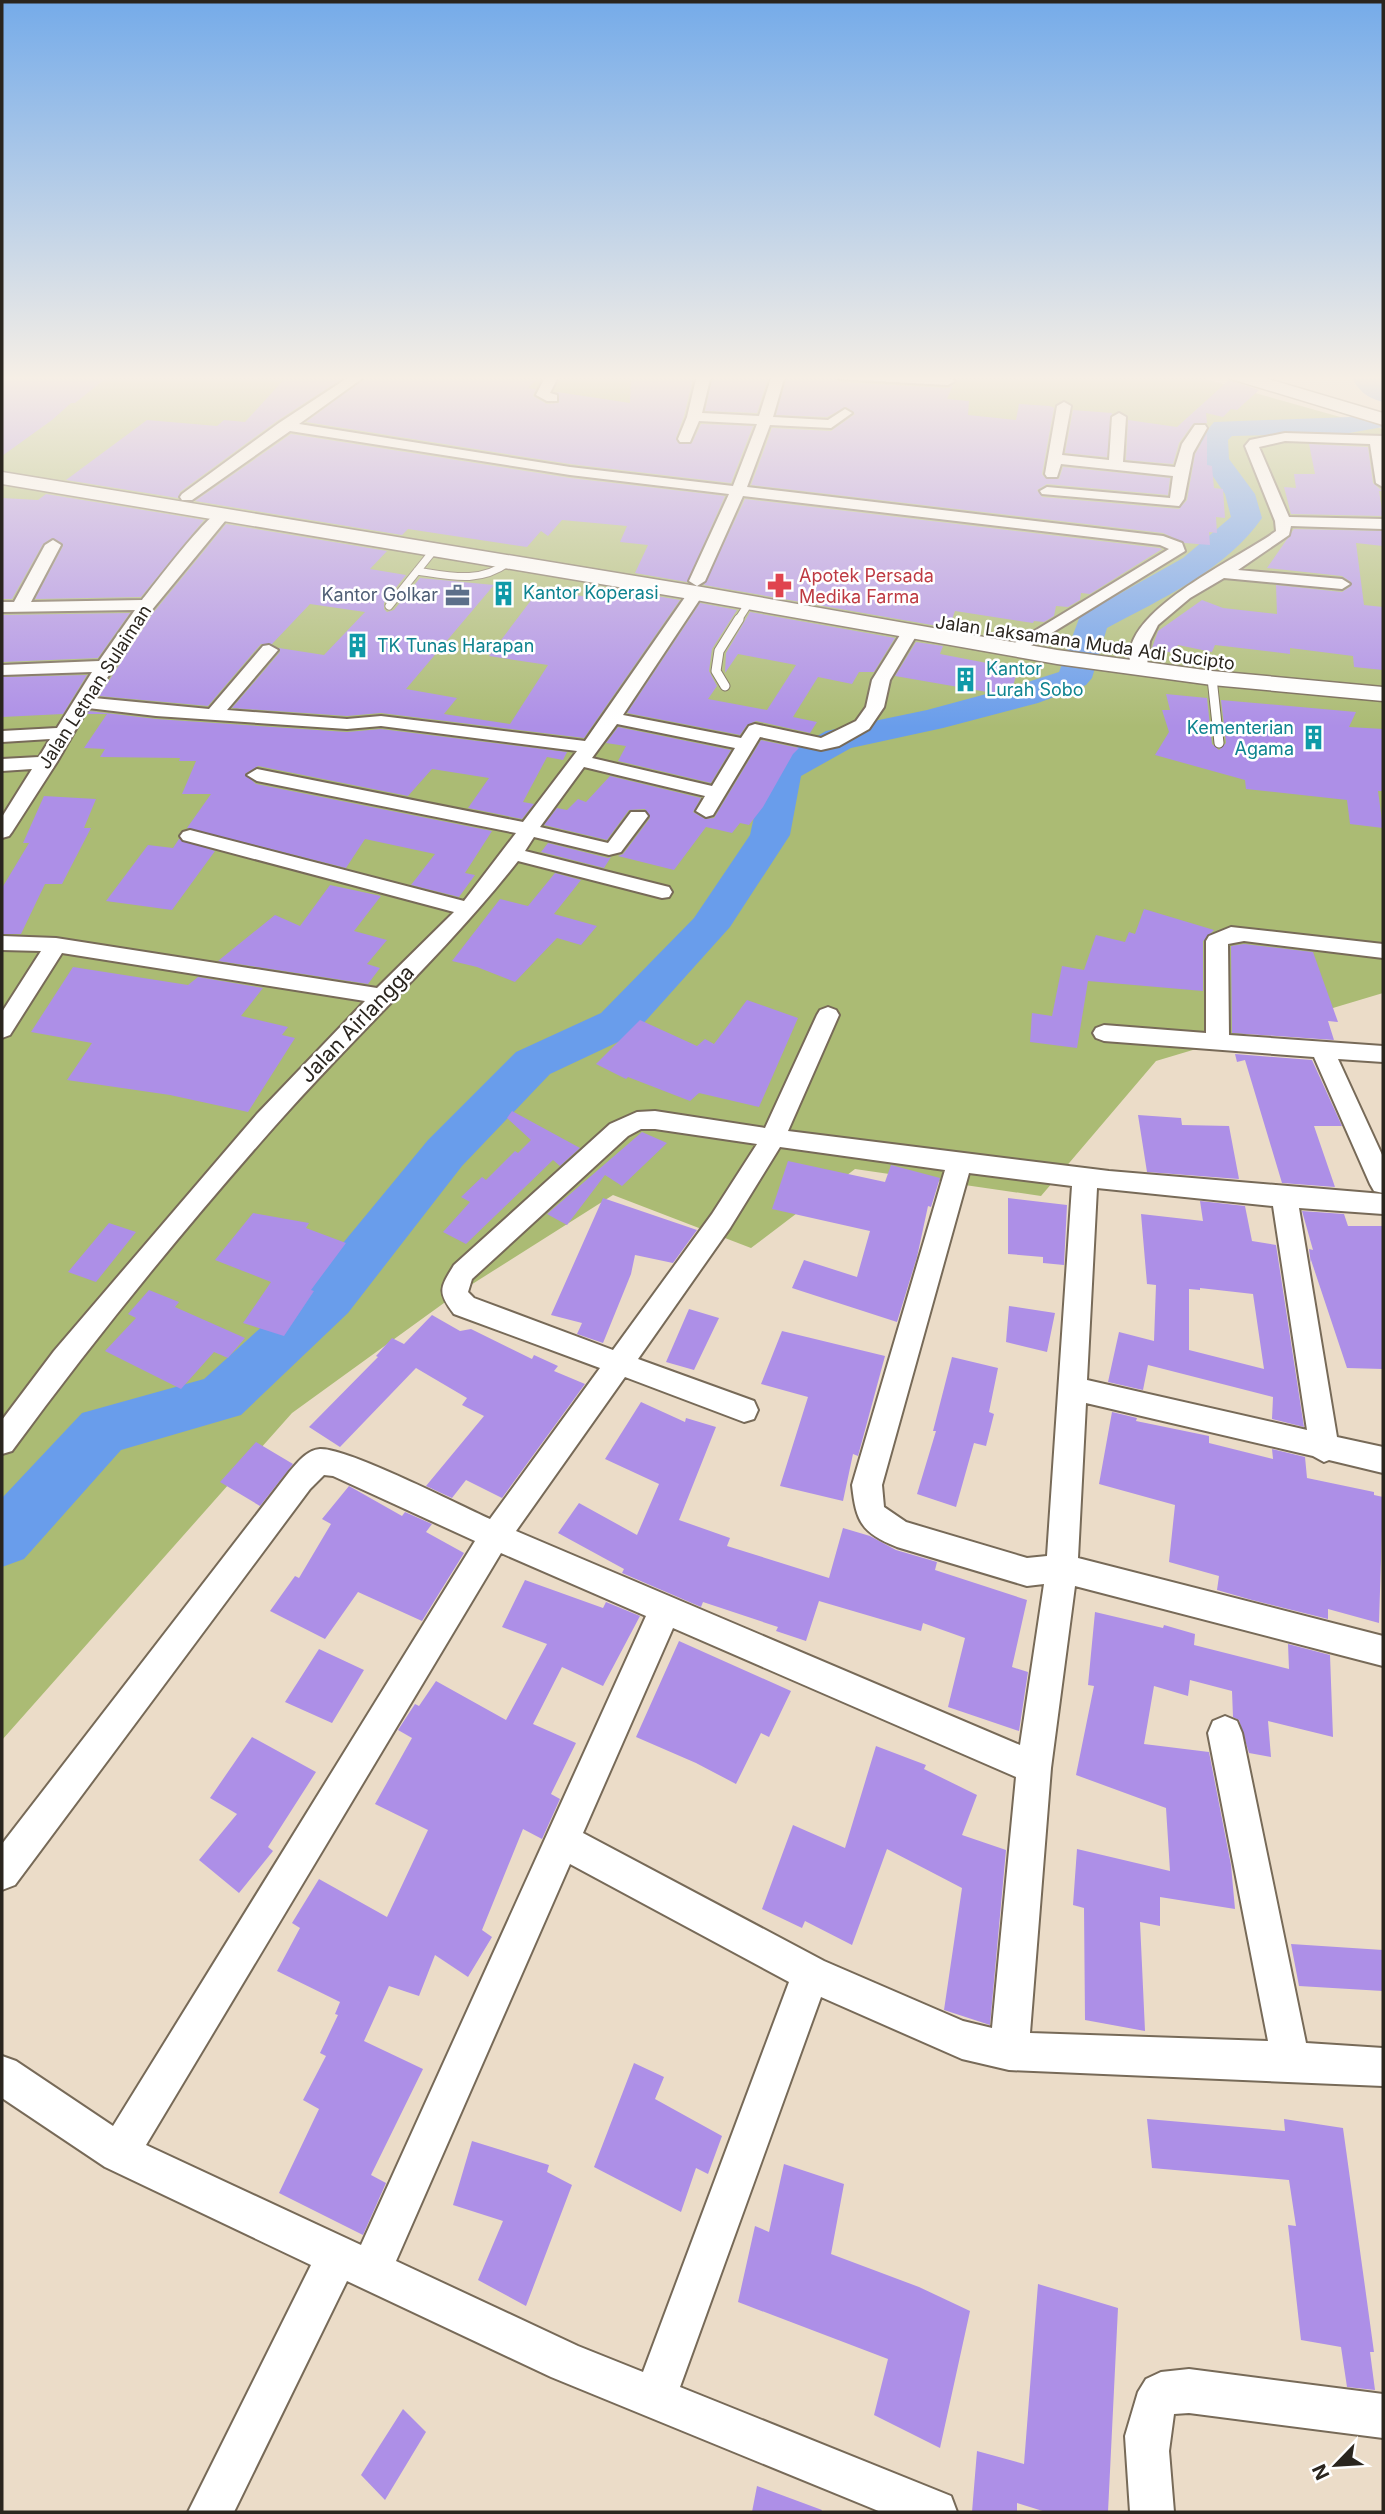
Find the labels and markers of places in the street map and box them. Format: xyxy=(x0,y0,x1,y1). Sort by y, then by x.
place label: Apotek Persada Medika Farma xyxy=(799,565,934,607)
pharmacy icon: Apotek Persada Medika Farma xyxy=(765,572,793,600)
building icon: Kantor Koperasi xyxy=(489,579,517,607)
office icon: Kantor Golkar xyxy=(444,581,472,609)
place label: Kantor Koperasi xyxy=(523,582,659,603)
place label: Kantor Golkar xyxy=(321,584,438,605)
building icon: TK Tunas Harapan xyxy=(343,632,371,660)
place label: TK Tunas Harapan xyxy=(377,635,534,656)
place label: Kantor Lurah Sobo xyxy=(986,658,1084,700)
building icon: Kantor Lurah Sobo xyxy=(952,665,980,693)
place label: Kementerian Agama xyxy=(1187,717,1294,759)
building icon: Kementerian Agama xyxy=(1300,724,1328,752)

